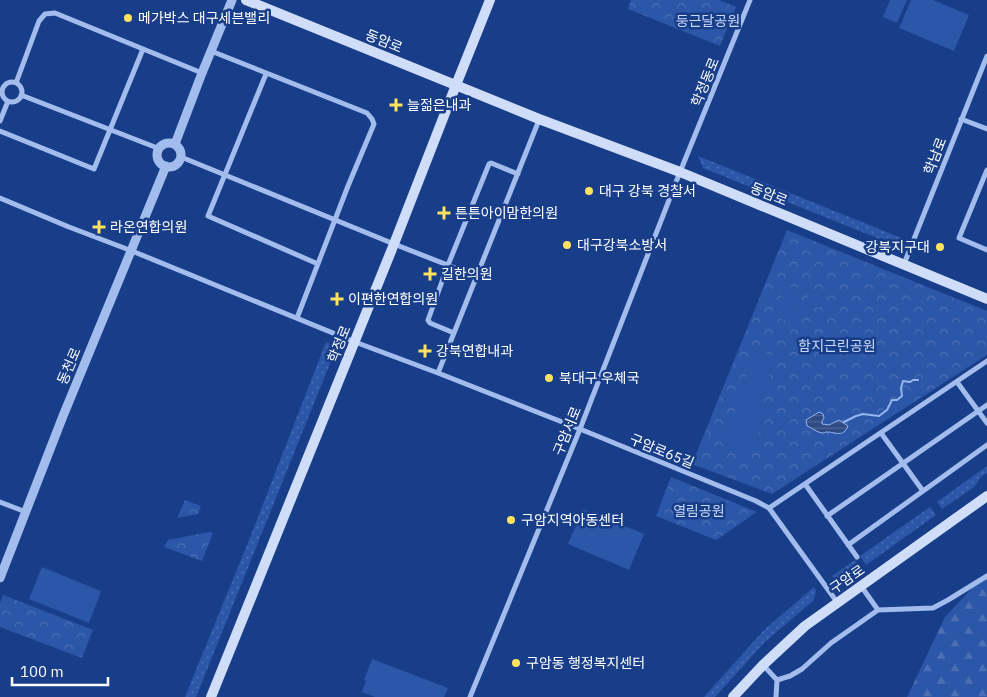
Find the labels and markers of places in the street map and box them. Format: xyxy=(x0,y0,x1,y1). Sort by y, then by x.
place label: 메가박스 대구세븐밸리 xyxy=(138,9,270,27)
marker: 메가박스 대구세븐밸리 xyxy=(122,12,134,24)
place label: 늘젊은내과 xyxy=(407,96,472,114)
marker: 늘젊은내과 xyxy=(389,98,403,112)
place label: 대구 강북 경찰서 xyxy=(599,182,696,200)
marker: 대구 강북 경찰서 xyxy=(583,185,595,197)
place label: 튼튼아이맘한의원 xyxy=(455,204,558,222)
marker: 튼튼아이맘한의원 xyxy=(437,206,451,220)
place label: 라온연합의원 xyxy=(110,218,187,236)
marker: 라온연합의원 xyxy=(92,220,106,234)
place label: 대구강북소방서 xyxy=(577,236,667,254)
place label: 강북지구대 xyxy=(866,238,930,256)
marker: 대구강북소방서 xyxy=(561,239,573,251)
marker: 강북지구대 xyxy=(934,241,946,253)
place label: 길한의원 xyxy=(441,265,493,283)
marker: 길한의원 xyxy=(423,267,437,281)
place label: 이편한연합의원 xyxy=(348,290,438,308)
marker: 이편한연합의원 xyxy=(330,292,344,306)
place label: 강북연합내과 xyxy=(436,342,513,360)
marker: 강북연합내과 xyxy=(418,344,432,358)
place label: 북대구 우체국 xyxy=(559,369,640,387)
marker: 북대구 우체국 xyxy=(543,372,555,384)
place label: 구암지역아동센터 xyxy=(521,511,624,529)
marker: 구암지역아동센터 xyxy=(505,514,517,526)
place label: 구암동 행정복지센터 xyxy=(526,654,645,672)
marker: 구암동 행정복지센터 xyxy=(510,657,522,669)

